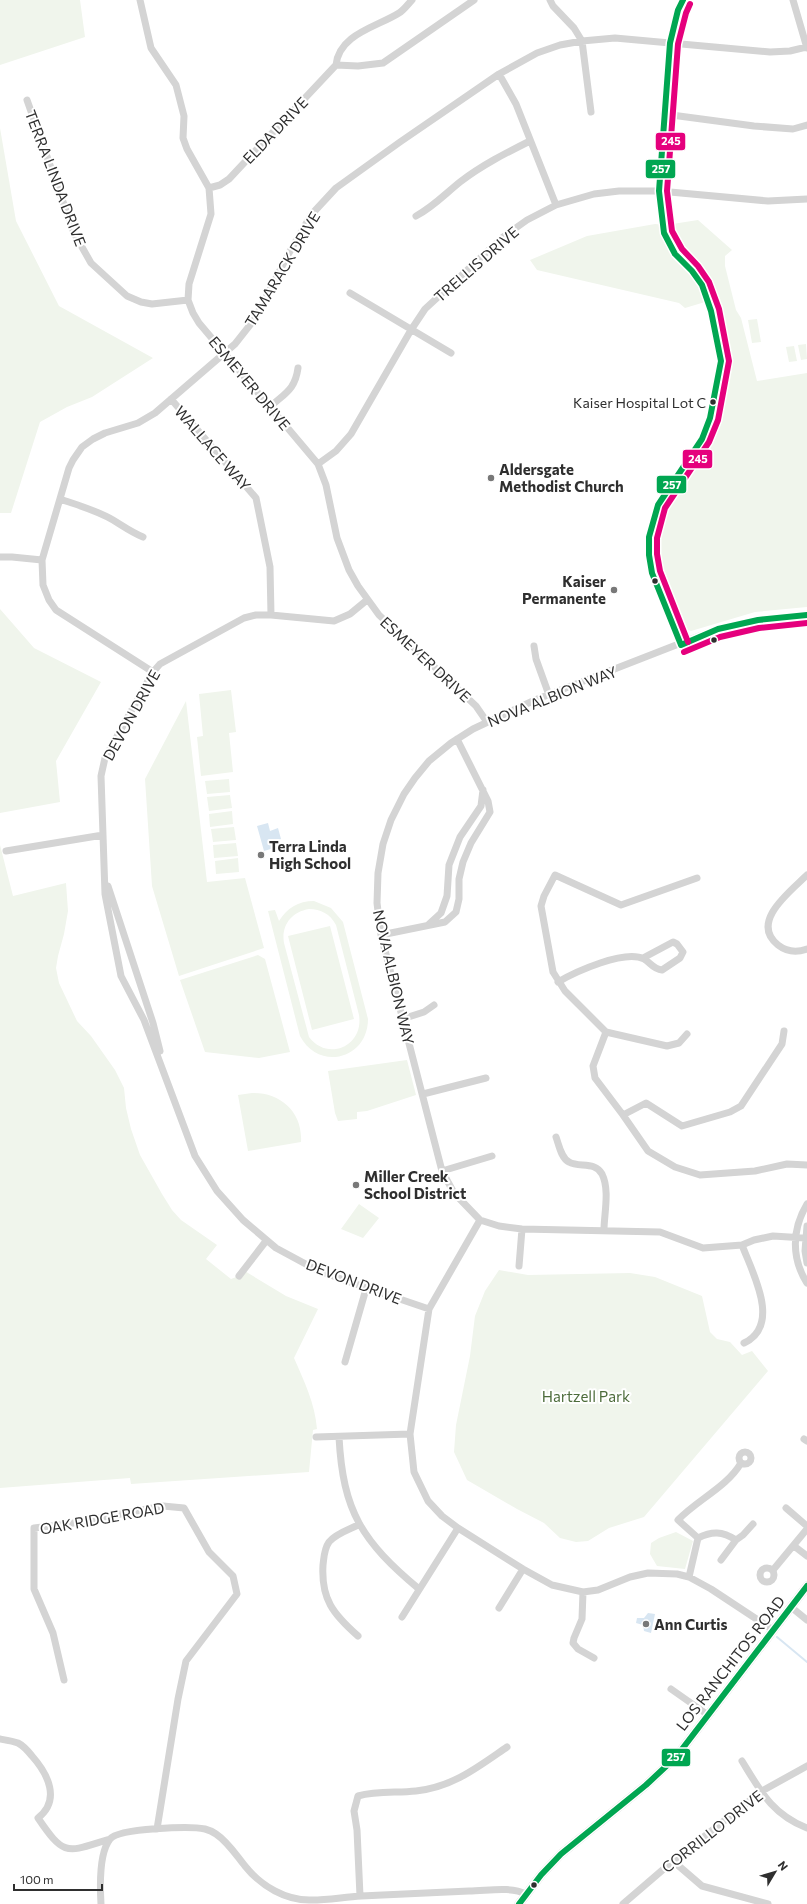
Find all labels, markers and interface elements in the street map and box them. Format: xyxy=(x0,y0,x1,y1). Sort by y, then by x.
street label: ELDA DRIVE xyxy=(239,93,311,167)
street label: TERRA LINDA DRIVE xyxy=(22,107,90,249)
line badge: 245 xyxy=(655,132,686,151)
text: 245 xyxy=(661,134,681,147)
line badge: 257 xyxy=(645,159,676,179)
text: 257 xyxy=(652,162,670,175)
street label: TAMARACK DRIVE xyxy=(241,208,324,330)
street label: TRELLIS DRIVE xyxy=(430,222,522,306)
street label: ESMEYER DRIVE xyxy=(205,332,295,434)
place label: Kaiser Hospital Lot C xyxy=(573,394,706,411)
marker: Kaiser Hospital Lot C xyxy=(708,397,718,407)
street label: WALLACE WAY xyxy=(171,402,255,494)
line badge: 245 xyxy=(682,449,713,469)
text: 245 xyxy=(688,452,708,465)
place label: Aldersgate Methodist Church xyxy=(499,460,624,495)
marker: Aldersgate Methodist Church xyxy=(486,473,496,483)
line badge: 257 xyxy=(656,475,687,494)
text: 257 xyxy=(663,478,681,491)
place label: Kaiser Permanente xyxy=(522,572,606,607)
unlabelled marker xyxy=(650,576,660,586)
marker: Kaiser Permanente xyxy=(609,585,619,595)
street label: ESMEYER DRIVE xyxy=(377,612,475,706)
unlabelled marker xyxy=(709,635,719,645)
street label: NOVA ALBION WAY xyxy=(485,662,620,730)
street label: DEVON DRIVE xyxy=(99,666,163,763)
place label: Terra Linda High School xyxy=(269,837,351,872)
marker: Terra Linda High School xyxy=(256,850,266,860)
street label: NOVA ALBION WAY xyxy=(370,908,418,1046)
place label: Miller Creek School District xyxy=(364,1167,466,1202)
marker: Miller Creek School District xyxy=(351,1180,361,1190)
street label: DEVON DRIVE xyxy=(304,1255,404,1308)
park label: Hartzell Park xyxy=(542,1387,630,1405)
street label: OAK RIDGE ROAD xyxy=(38,1498,166,1538)
street label: LOS RANCHITOS ROAD xyxy=(672,1592,788,1734)
place label: Ann Curtis xyxy=(654,1615,728,1633)
marker: Ann Curtis xyxy=(641,1619,651,1629)
line badge: 257 xyxy=(661,1748,691,1767)
text: 257 xyxy=(667,1750,685,1763)
street label: CORRILLO DRIVE xyxy=(658,1786,766,1876)
north arrow xyxy=(755,1852,795,1892)
text: N xyxy=(776,1858,791,1873)
scale bar xyxy=(14,1866,102,1892)
text: 100 m xyxy=(20,1872,54,1886)
unlabelled marker xyxy=(529,1880,539,1890)

